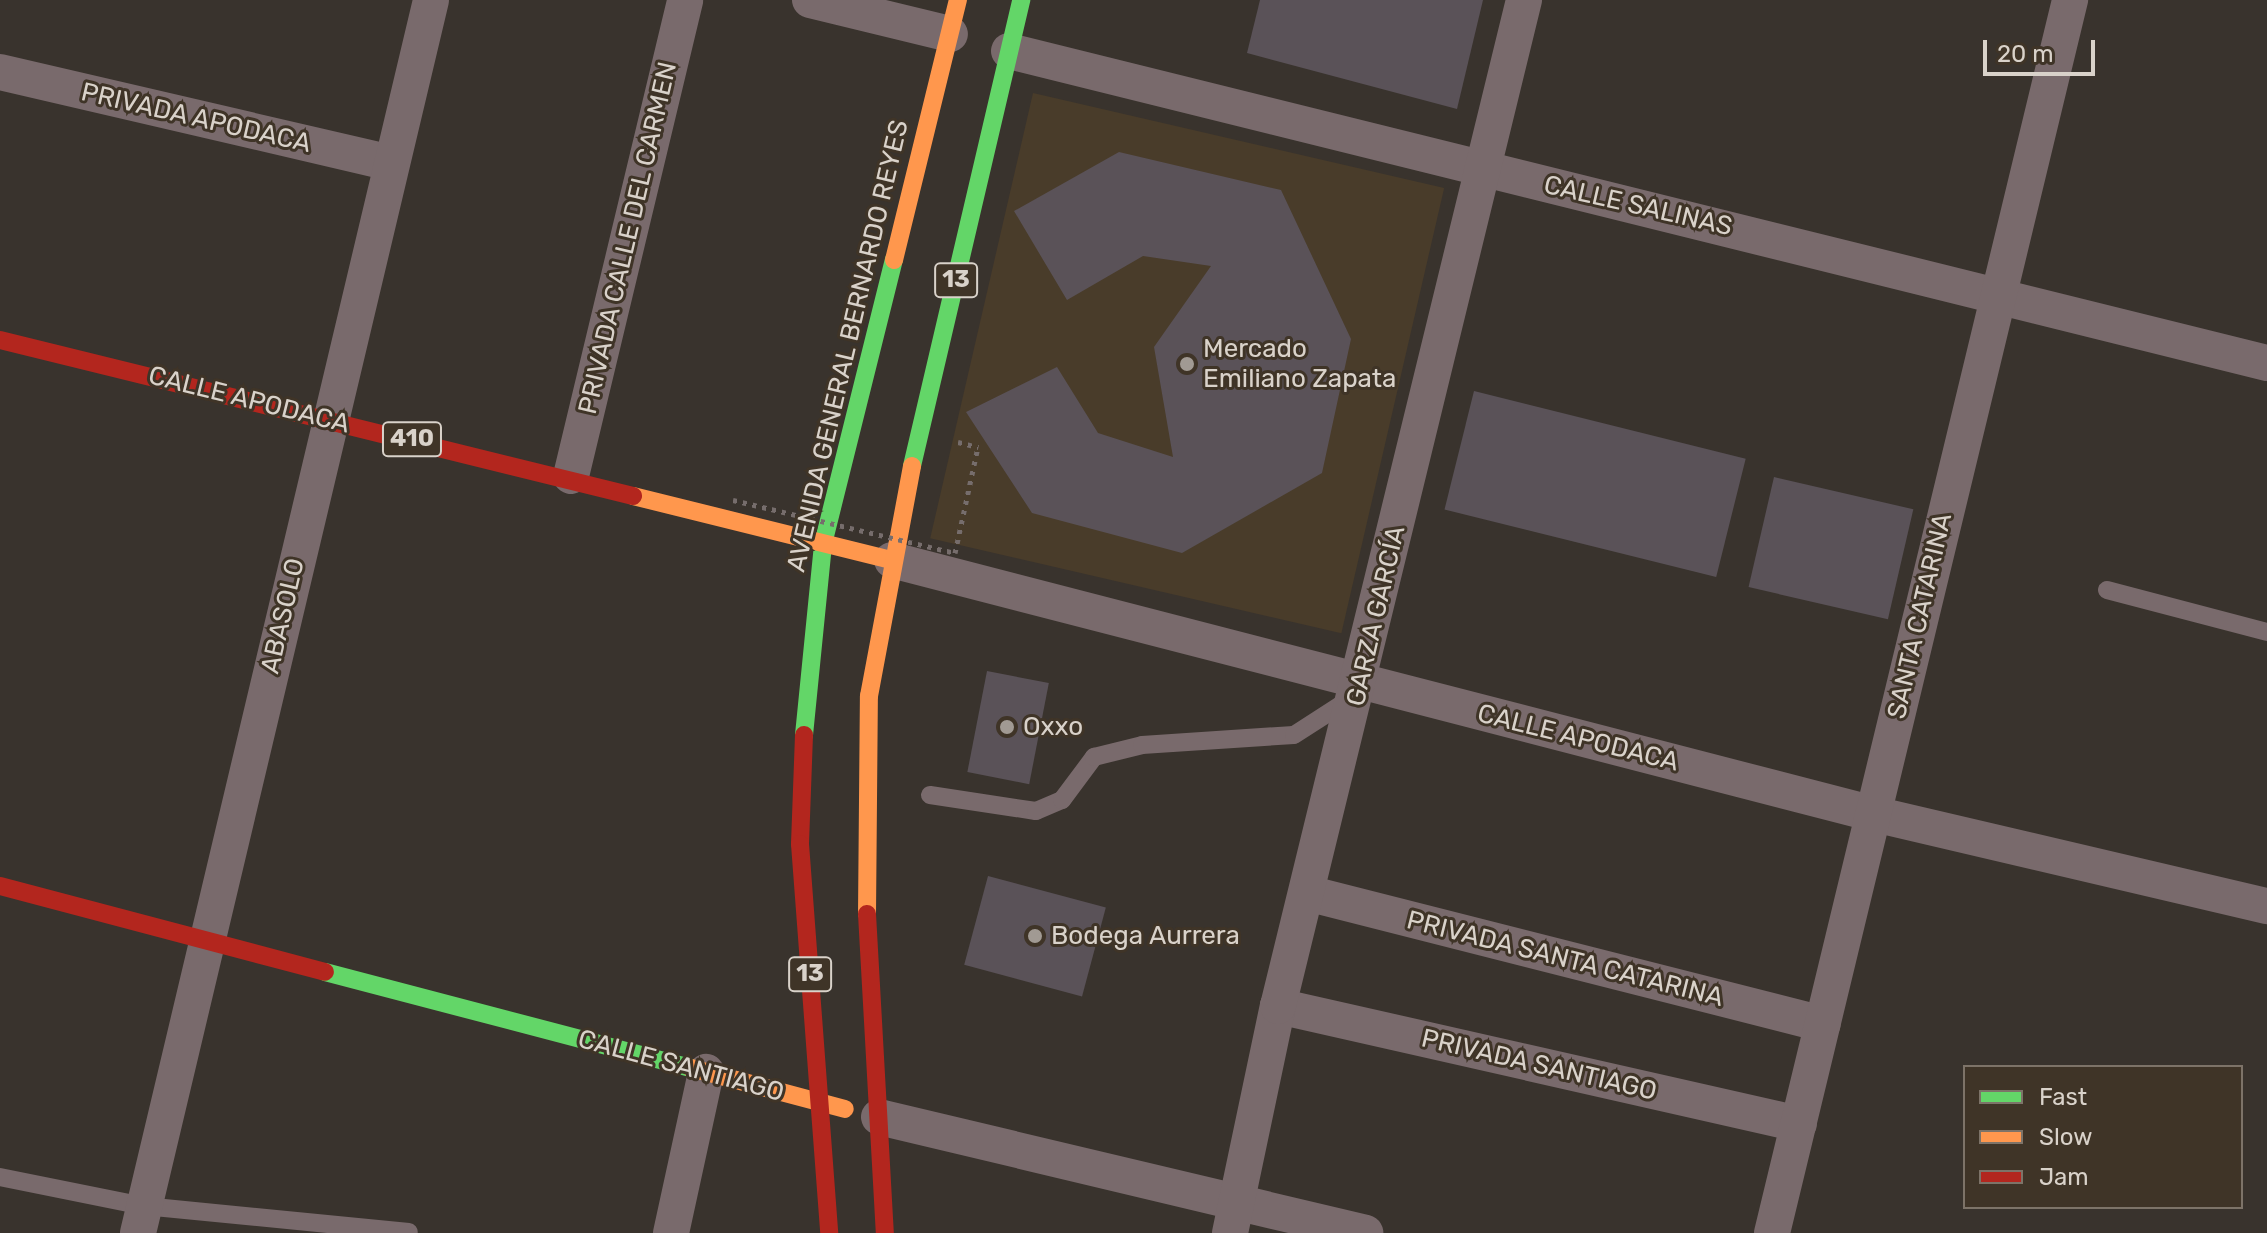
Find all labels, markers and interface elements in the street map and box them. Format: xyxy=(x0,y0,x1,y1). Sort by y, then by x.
scale bar xyxy=(1987,24,2099,74)
text: 20 m xyxy=(1997,40,2054,68)
street label: PRIVADA CALLE DEL CARMEN xyxy=(572,58,684,418)
street label: PRIVADA APODACA xyxy=(77,76,315,160)
street label: AVENIDA GENERAL BERNARDO REYES xyxy=(781,116,915,576)
street label: CALLE SALINAS xyxy=(1541,169,1735,243)
road number: 13 xyxy=(934,260,978,300)
place label: Mercado Emiliano Zapata xyxy=(1203,333,1396,394)
marker: Mercado Emiliano Zapata xyxy=(1178,355,1196,373)
street label: CALLE APODACA xyxy=(145,360,353,440)
road number: 410 xyxy=(380,419,444,459)
street label: SANTA CATARINA xyxy=(1881,510,1959,722)
street label: GARZA GARCÍA xyxy=(1340,522,1412,710)
street label: ABASOLO xyxy=(255,555,311,677)
street label: CALLE APODACA xyxy=(1474,698,1682,778)
place label: Oxxo xyxy=(1023,711,1083,743)
marker: Oxxo xyxy=(998,718,1016,736)
street label: PRIVADA SANTA CATARINA xyxy=(1403,904,1727,1014)
place label: Bodega Aurrera xyxy=(1051,920,1241,952)
marker: Bodega Aurrera xyxy=(1026,927,1044,945)
road number: 13 xyxy=(788,954,832,994)
street label: PRIVADA SANTIAGO xyxy=(1418,1023,1660,1107)
street label: CALLE SANTIAGO xyxy=(575,1024,787,1108)
legend xyxy=(1963,1065,2243,1209)
text: Fast xyxy=(2039,1083,2087,1111)
text: Slow xyxy=(2039,1123,2092,1151)
text: Jam xyxy=(2039,1163,2089,1191)

